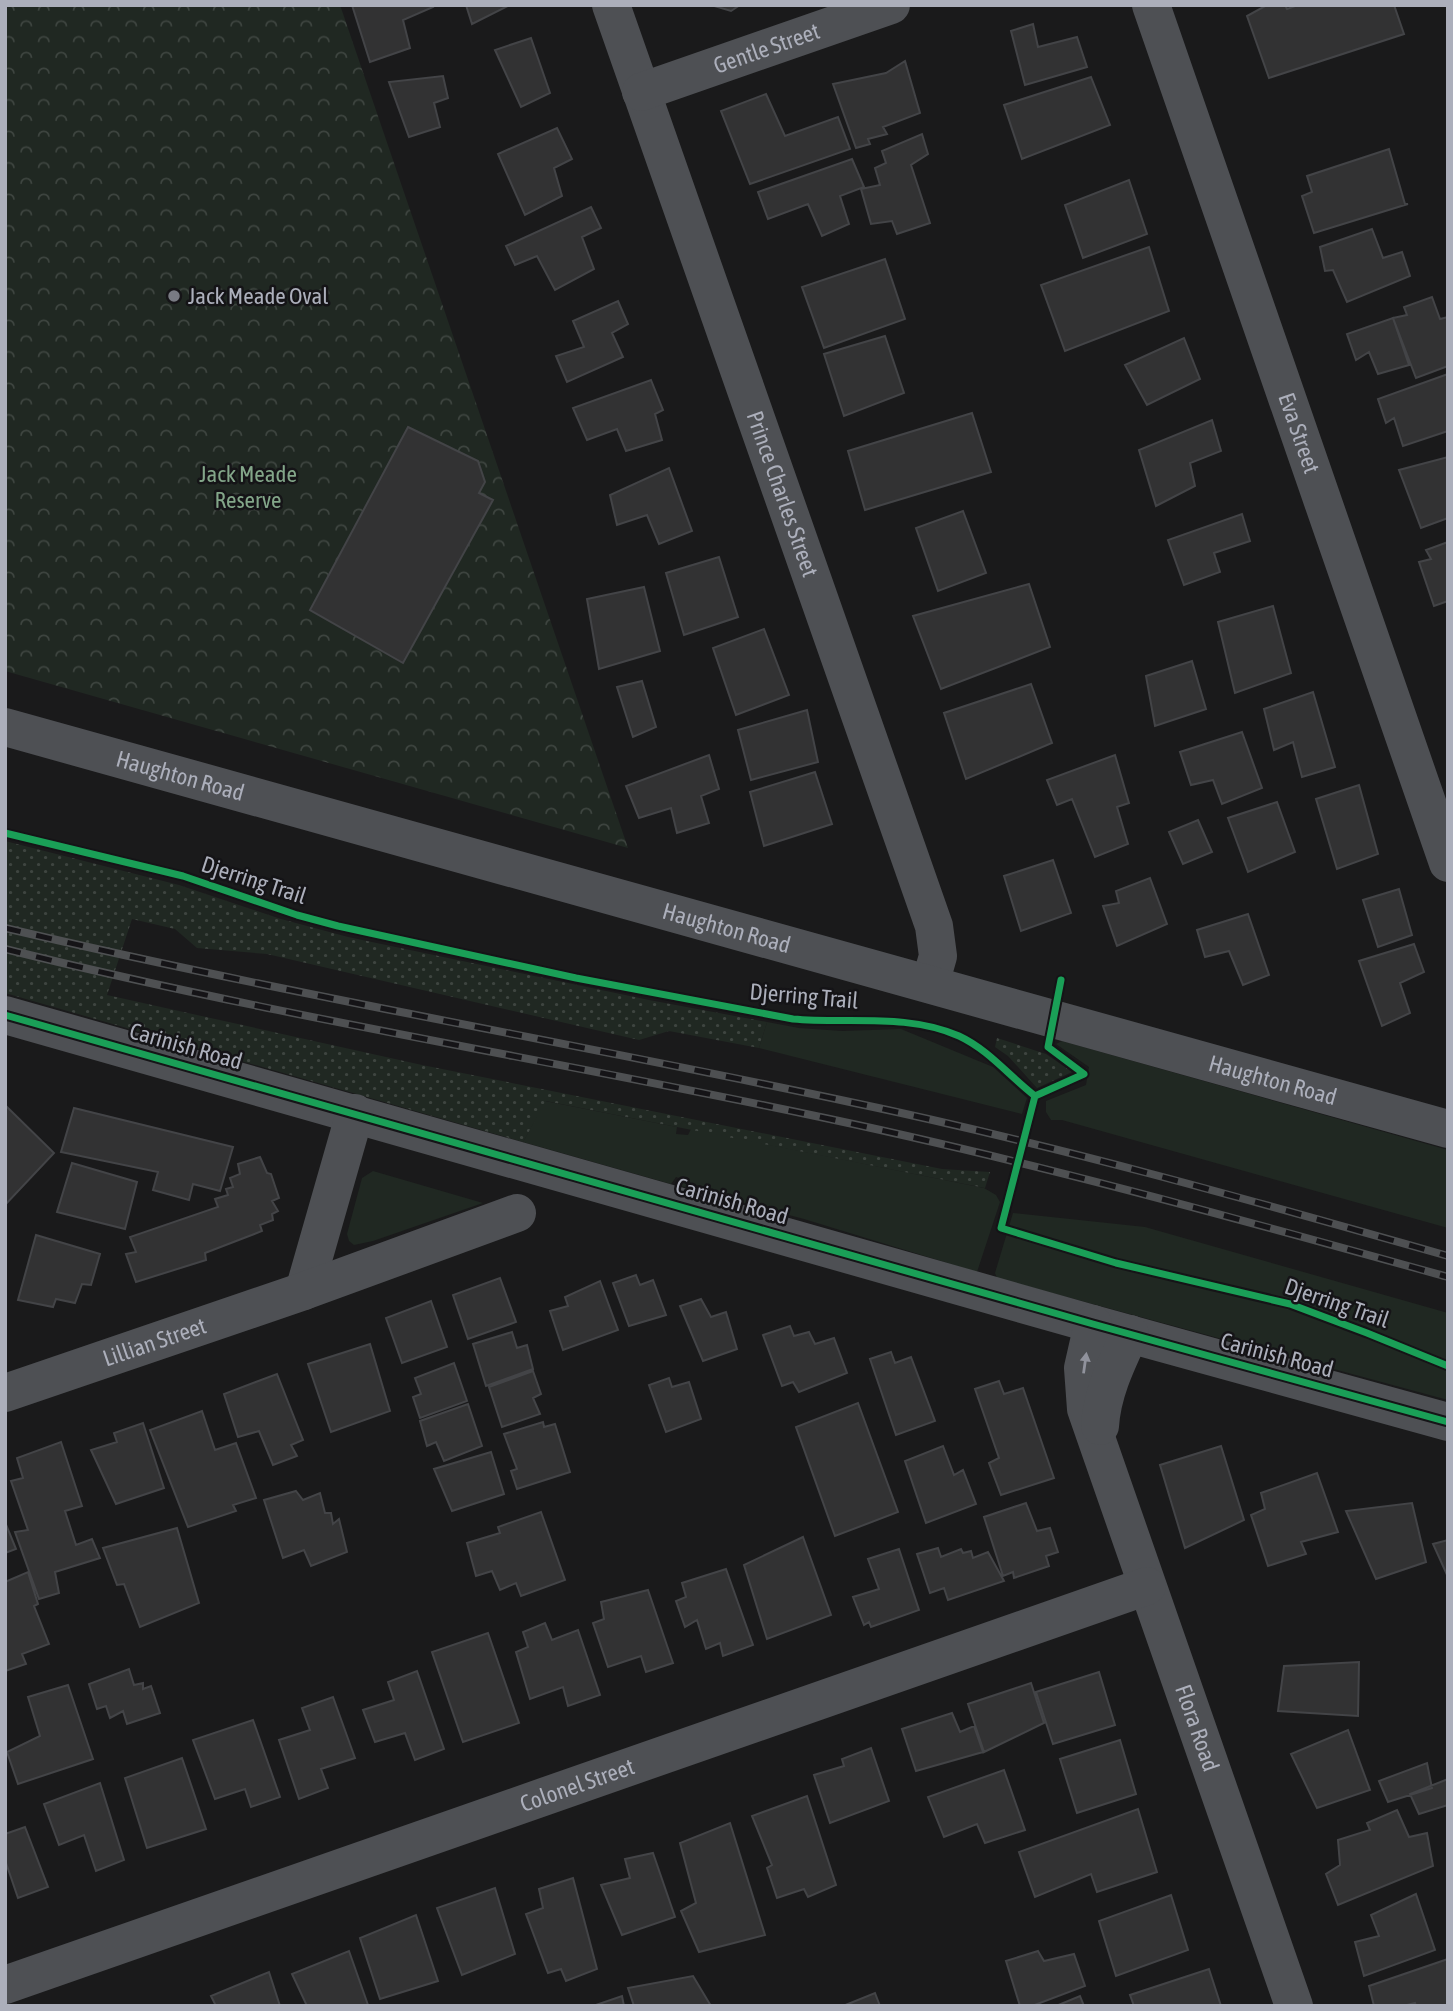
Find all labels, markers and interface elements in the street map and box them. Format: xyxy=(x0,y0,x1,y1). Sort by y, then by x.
street label: Gentle Street xyxy=(710,18,823,79)
place label: Jack Meade Oval xyxy=(188,283,328,309)
marker: Jack Meade Oval xyxy=(166,288,182,304)
street label: Eva Street xyxy=(1273,389,1325,477)
street label: Prince Charles Street xyxy=(741,408,823,580)
park label: Jack Meade Reserve xyxy=(199,461,297,513)
street label: Haughton Road xyxy=(113,746,247,806)
street label: Djerring Trail xyxy=(198,851,310,909)
street label: Haughton Road xyxy=(660,898,793,958)
street label: Djerring Trail xyxy=(749,978,859,1014)
street label: Carinish Road xyxy=(127,1018,245,1074)
street label: Haughton Road xyxy=(1206,1050,1340,1110)
street label: Carinish Road xyxy=(673,1173,791,1229)
street label: Djerring Trail xyxy=(1281,1273,1393,1333)
street label: Lillian Street xyxy=(100,1312,209,1372)
street label: Carinish Road xyxy=(1218,1327,1336,1383)
one-way arrow xyxy=(1080,1352,1091,1374)
street label: Flora Road xyxy=(1170,1681,1224,1775)
street label: Colonel Street xyxy=(517,1753,638,1817)

